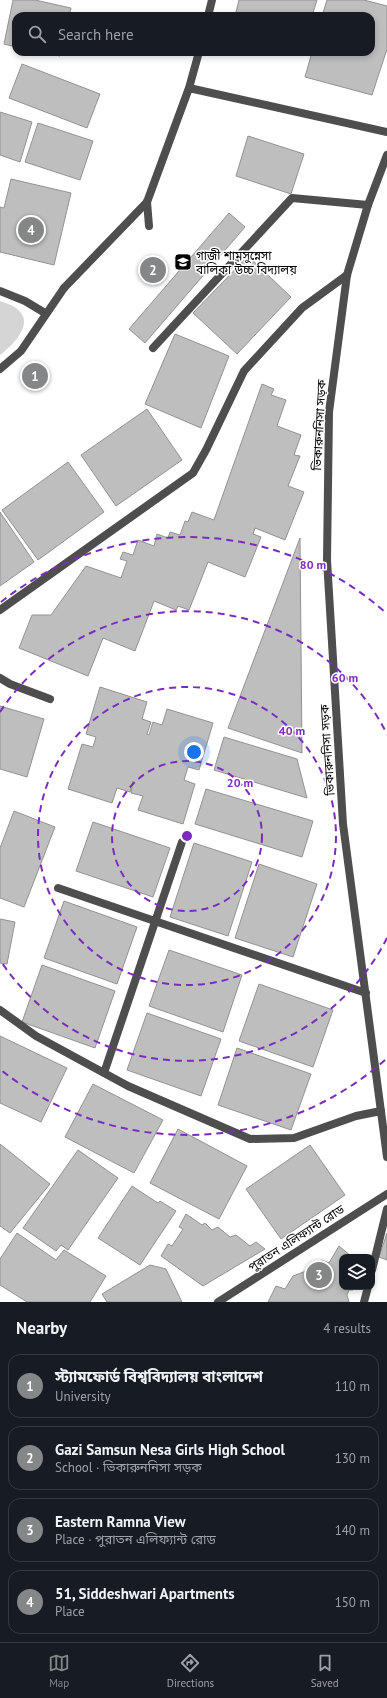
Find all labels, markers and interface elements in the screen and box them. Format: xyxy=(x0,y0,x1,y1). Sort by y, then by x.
search box xyxy=(12,12,375,56)
icon: search xyxy=(26,23,48,45)
text: Search here xyxy=(58,25,134,44)
pin: 4 xyxy=(18,215,44,245)
place label: গাজী শামসুন্নেসা বালিকা উচ্চ বিদ্যালয় xyxy=(195,248,297,277)
school or university icon: গাজী শামসুন্নেসা বালিকা উচ্চ বিদ্যালয় xyxy=(173,252,193,272)
pin: 2 xyxy=(140,255,166,285)
pin: 1 xyxy=(22,361,48,391)
street label: ভিকারুননিসা সড়ক xyxy=(309,379,329,472)
text: 80 m xyxy=(300,557,326,572)
text: 60 m xyxy=(332,670,358,685)
street label: ভিকারুননিসা সড়ক xyxy=(316,704,338,797)
text: 40 m xyxy=(279,723,305,738)
your location xyxy=(184,742,204,762)
text: 20 m xyxy=(227,775,253,790)
centre of rings xyxy=(180,829,194,843)
street label: পুরাতন এলিফ্যান্ট রোড xyxy=(245,1201,348,1275)
map controls xyxy=(339,1254,375,1290)
button: layers xyxy=(339,1254,375,1290)
pin: 3 xyxy=(306,1260,332,1290)
text: Nearby xyxy=(16,1317,67,1339)
text: 4 results xyxy=(323,1320,371,1337)
text: স্ট্যামফোর্ড বিশ্ববিদ্যালয় বাংলাদেশ xyxy=(55,1367,263,1386)
text: 1 xyxy=(26,1378,34,1395)
text: 110 m xyxy=(335,1378,370,1395)
text: University xyxy=(55,1388,111,1405)
text: Gazi Samsun Nesa Girls High School xyxy=(55,1440,285,1459)
text: 2 xyxy=(26,1450,34,1467)
text: 130 m xyxy=(335,1450,370,1467)
text: School · ভিকারুননিসা সড়ক xyxy=(55,1459,202,1476)
text: Eastern Ramna View xyxy=(55,1512,186,1531)
text: 3 xyxy=(26,1522,34,1539)
text: 140 m xyxy=(335,1522,370,1539)
text: Place · পুরাতন এলিফ্যান্ট রোড xyxy=(55,1531,216,1548)
text: 51, Siddeshwari Apartments xyxy=(55,1584,235,1603)
text: 4 xyxy=(26,1594,34,1611)
text: 150 m xyxy=(335,1594,370,1611)
text: Place xyxy=(55,1603,85,1620)
tab: Map xyxy=(48,1652,70,1690)
tab: Directions xyxy=(167,1652,214,1690)
tab: Saved xyxy=(311,1652,339,1690)

